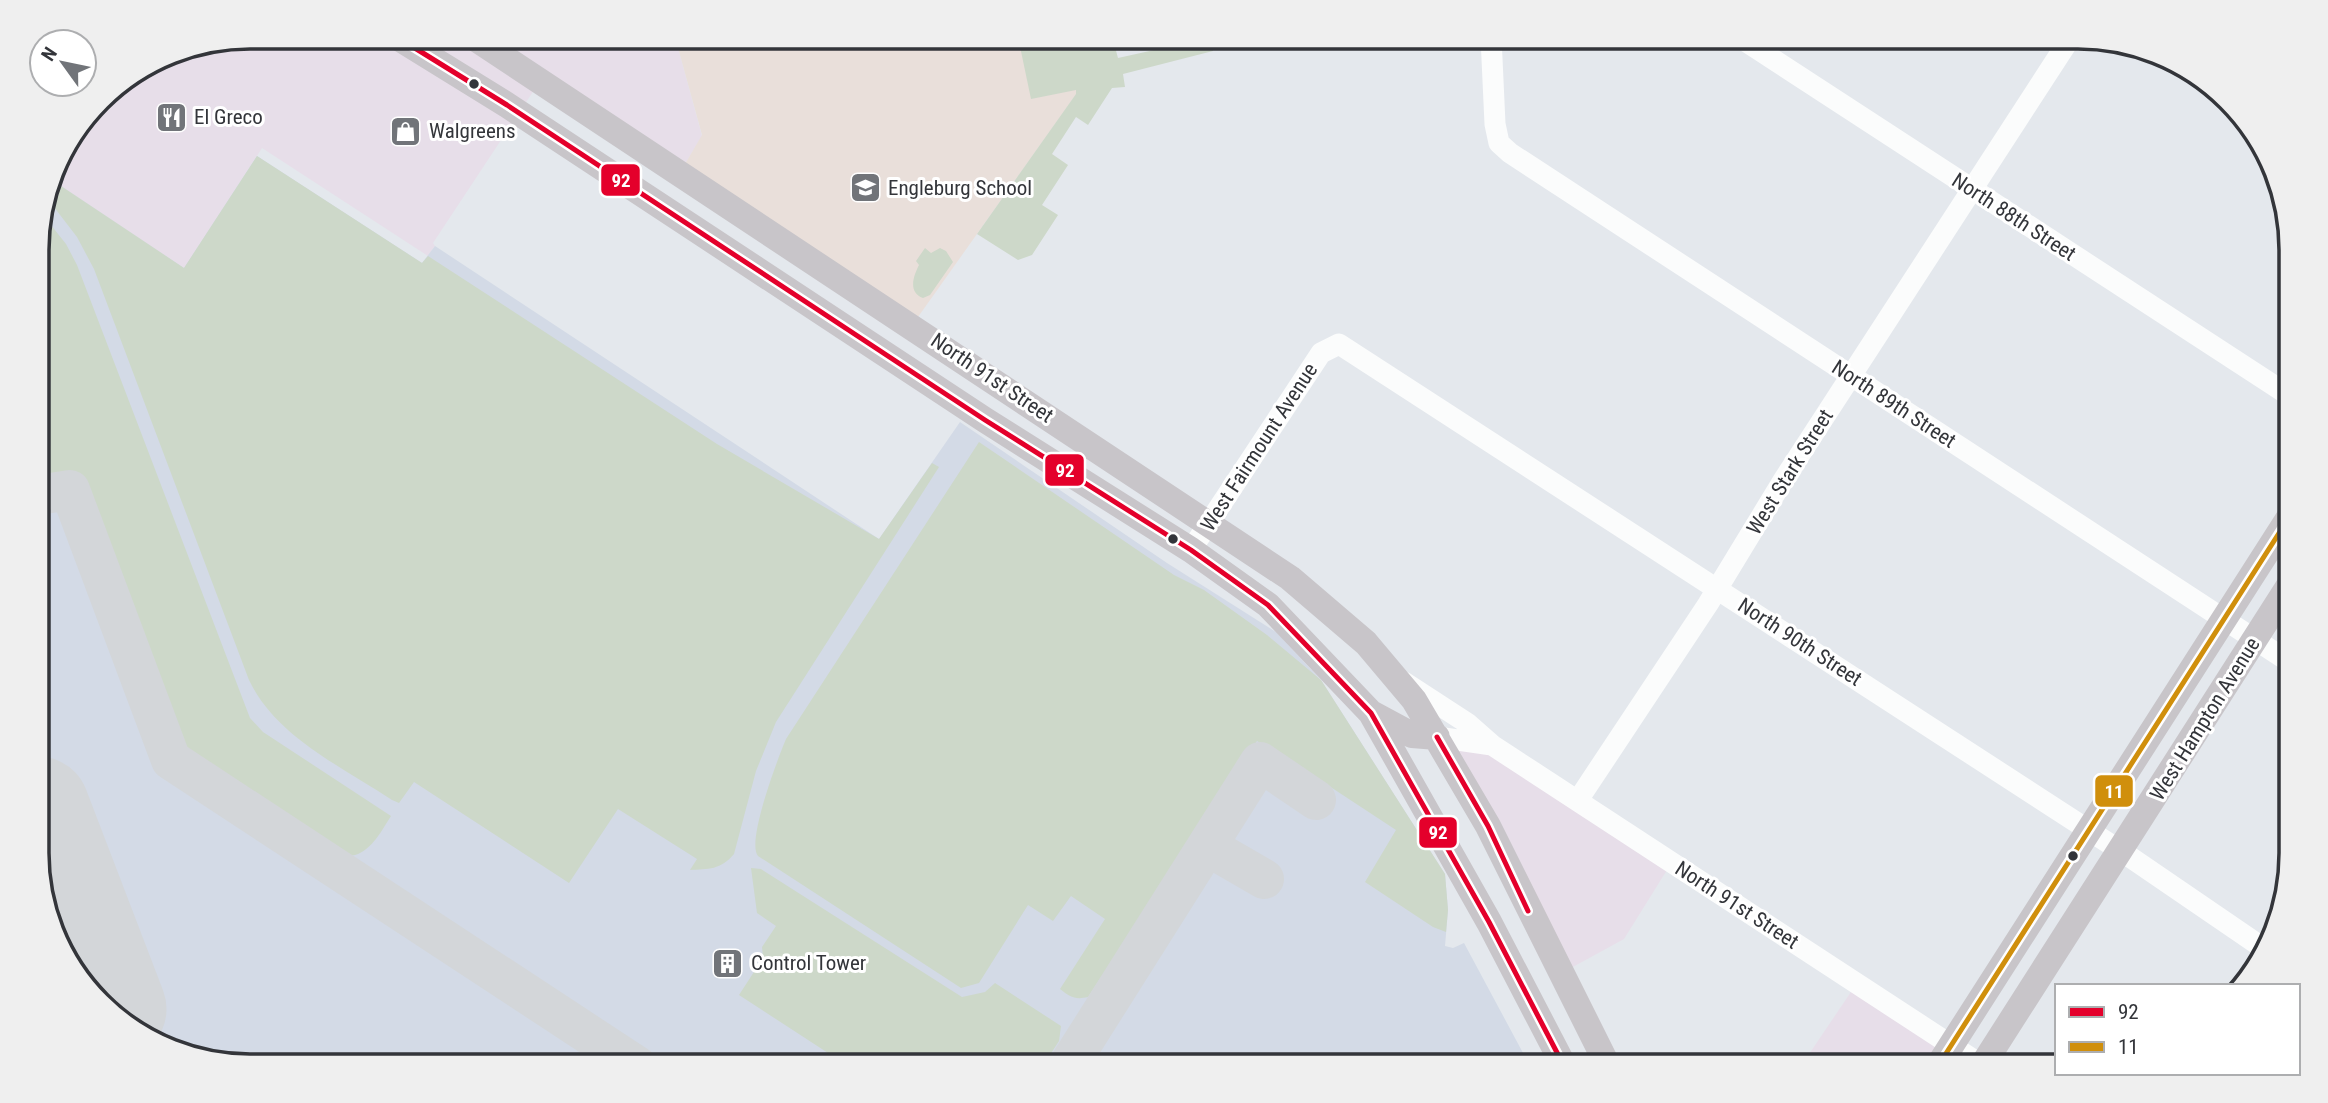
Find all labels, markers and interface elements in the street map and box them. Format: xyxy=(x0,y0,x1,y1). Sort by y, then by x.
north arrow xyxy=(28,28,98,98)
text: N xyxy=(36,43,62,65)
unlabelled marker xyxy=(467,77,481,91)
restaurant icon: El Greco xyxy=(154,100,188,134)
place label: El Greco xyxy=(194,105,263,129)
shop icon: Walgreens xyxy=(389,114,423,148)
place label: Walgreens xyxy=(429,119,516,143)
line badge: 92 xyxy=(600,163,641,197)
street label: North 88th Street xyxy=(1948,168,2080,266)
text: 92 xyxy=(611,169,631,192)
school or university icon: Engleburg School xyxy=(848,171,882,205)
place label: Engleburg School xyxy=(888,176,1032,200)
street label: North 91st Street xyxy=(926,328,1058,428)
street label: North 89th Street xyxy=(1828,355,1960,453)
street label: West Fairmount Avenue xyxy=(1196,358,1322,535)
street label: West Stark Street xyxy=(1742,405,1838,539)
line badge: 92 xyxy=(1044,453,1085,487)
text: 92 xyxy=(1055,459,1075,482)
unlabelled marker xyxy=(1166,532,1180,546)
street label: North 90th Street xyxy=(1734,593,1866,691)
street label: West Hampton Avenue xyxy=(2145,633,2265,805)
line badge: 11 xyxy=(2094,774,2134,808)
text: 11 xyxy=(2104,780,2124,803)
line badge: 92 xyxy=(1418,816,1458,849)
text: 92 xyxy=(1428,821,1448,844)
unlabelled marker xyxy=(2066,849,2080,863)
street label: North 91st Street xyxy=(1671,856,1803,954)
building icon: Control Tower xyxy=(711,946,745,980)
place label: Control Tower xyxy=(751,951,866,975)
legend xyxy=(2055,984,2300,1075)
text: 92 xyxy=(2118,1000,2139,1024)
text: 11 xyxy=(2118,1035,2139,1059)

